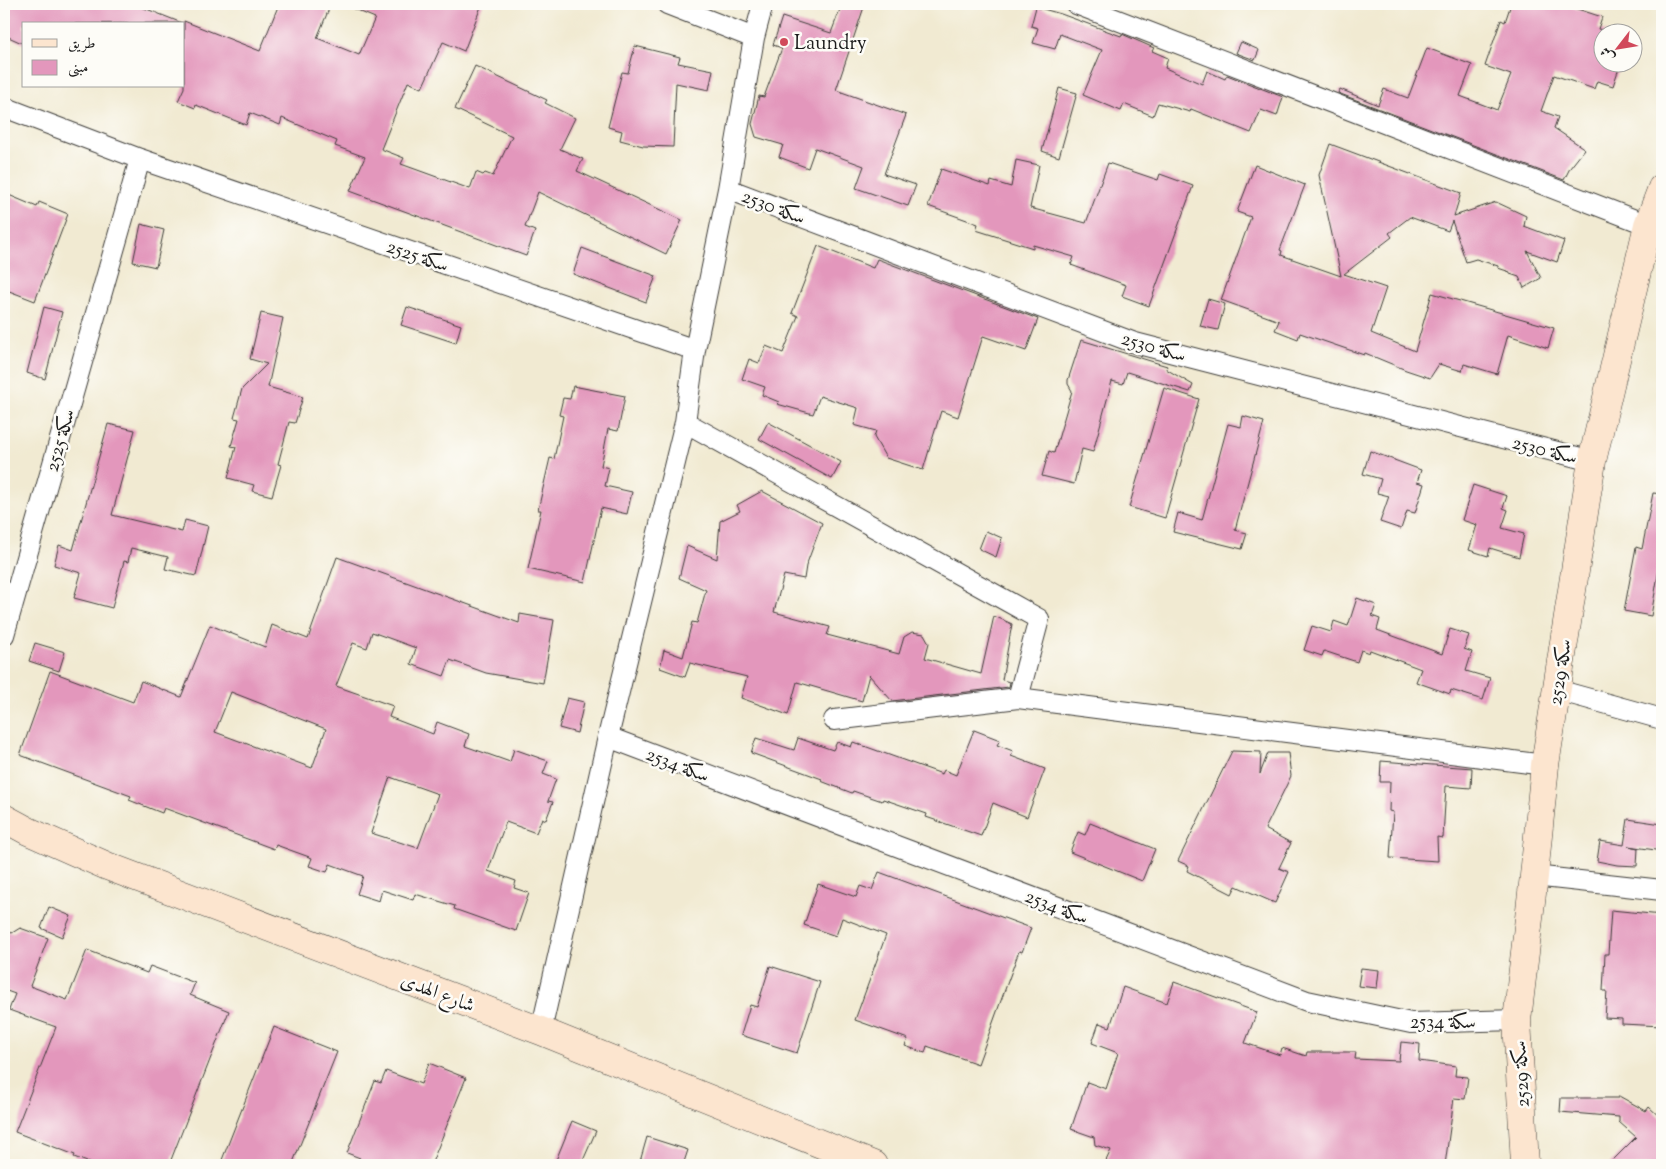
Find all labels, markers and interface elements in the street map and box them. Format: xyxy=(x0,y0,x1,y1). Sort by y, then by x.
legend xyxy=(22,22,185,88)
north arrow xyxy=(1594,22,1644,72)
place label: Laundry xyxy=(794,30,867,59)
text: طريق xyxy=(68,34,95,55)
marker: Laundry xyxy=(778,36,790,48)
text: ش xyxy=(1596,42,1621,65)
text: مبنى xyxy=(68,58,88,79)
street label: سكة 2530 xyxy=(737,183,809,234)
street label: سكة 2525 xyxy=(382,233,452,281)
street label: سكة 2530 xyxy=(1117,325,1189,371)
street label: سكة 2525 xyxy=(39,406,84,475)
street label: سكة 2530 xyxy=(1509,429,1580,474)
street label: سكة 2529 xyxy=(1542,637,1581,708)
street label: سكة 2534 xyxy=(641,741,713,792)
street label: سكة 2534 xyxy=(1020,883,1092,934)
street label: شارع الهدى xyxy=(395,967,478,1023)
street label: سكة 2534 xyxy=(1410,1009,1476,1038)
street label: سكة 2529 xyxy=(1506,1040,1539,1108)

